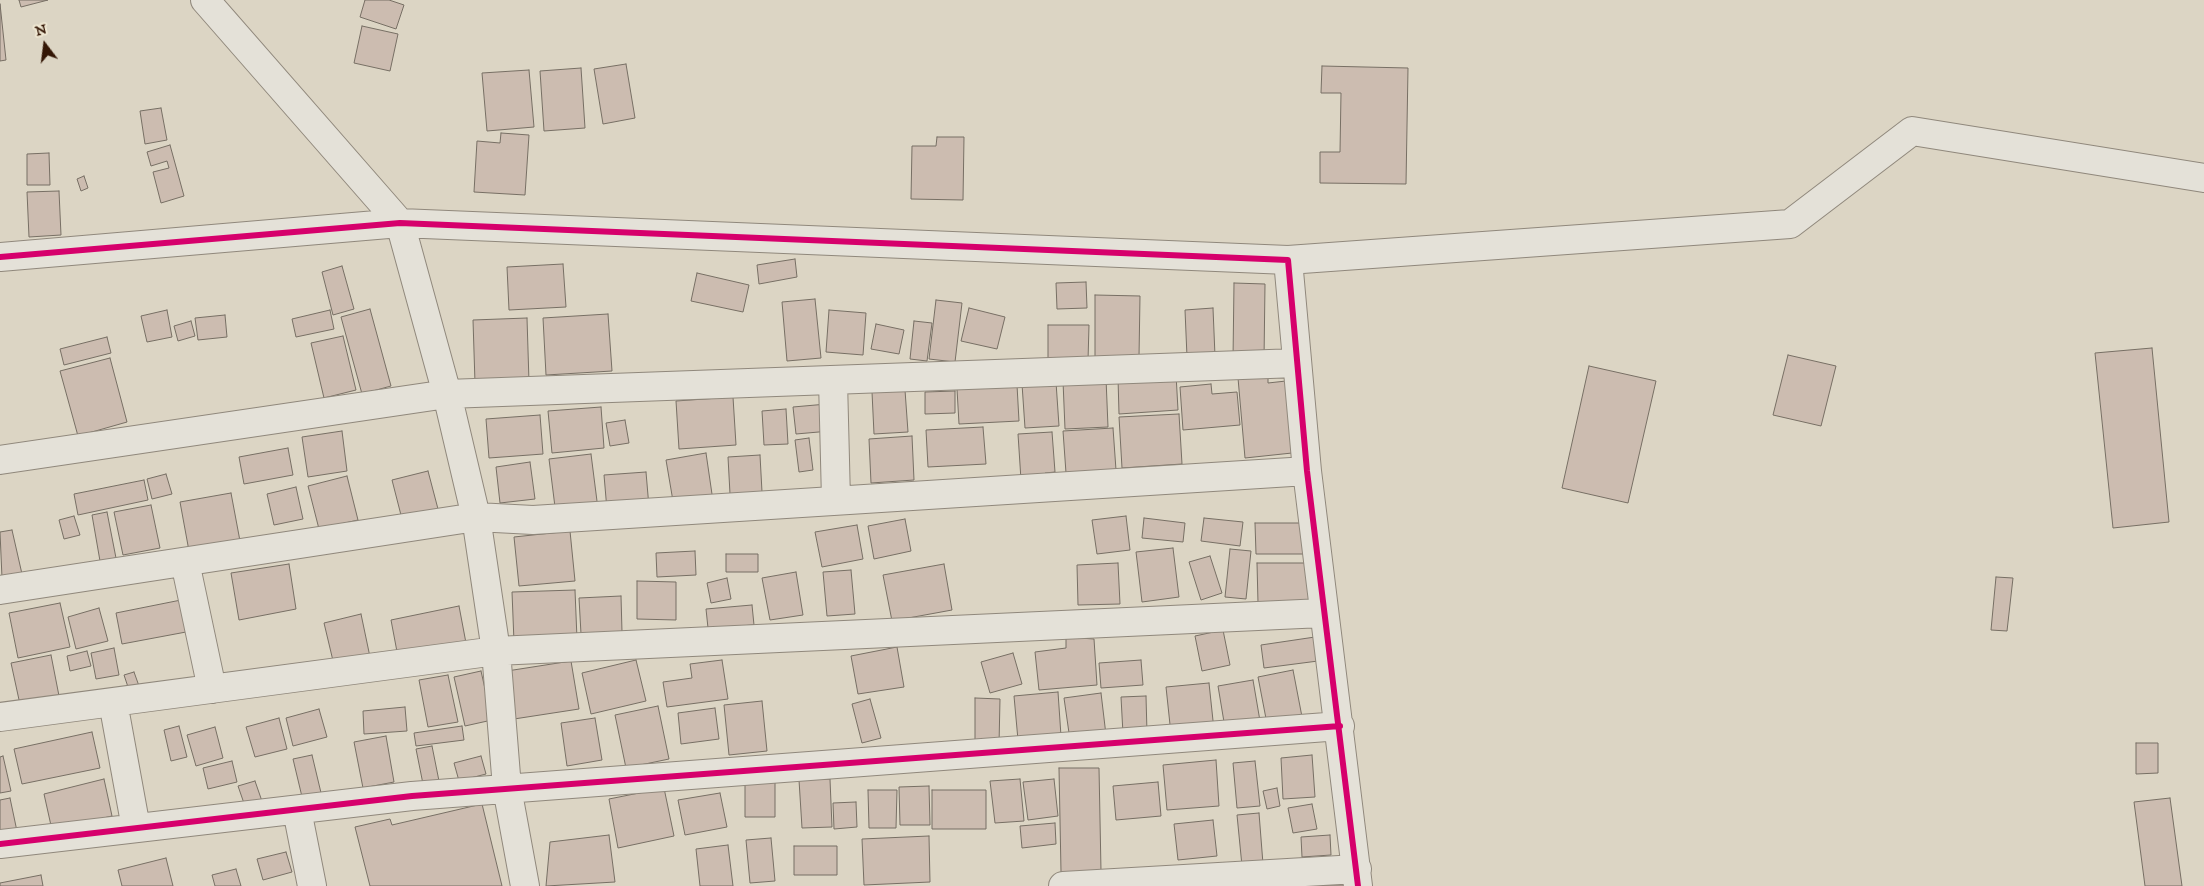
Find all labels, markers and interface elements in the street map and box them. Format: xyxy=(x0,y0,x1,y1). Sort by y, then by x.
north arrow xyxy=(20,20,70,70)
text: N xyxy=(33,20,49,41)

